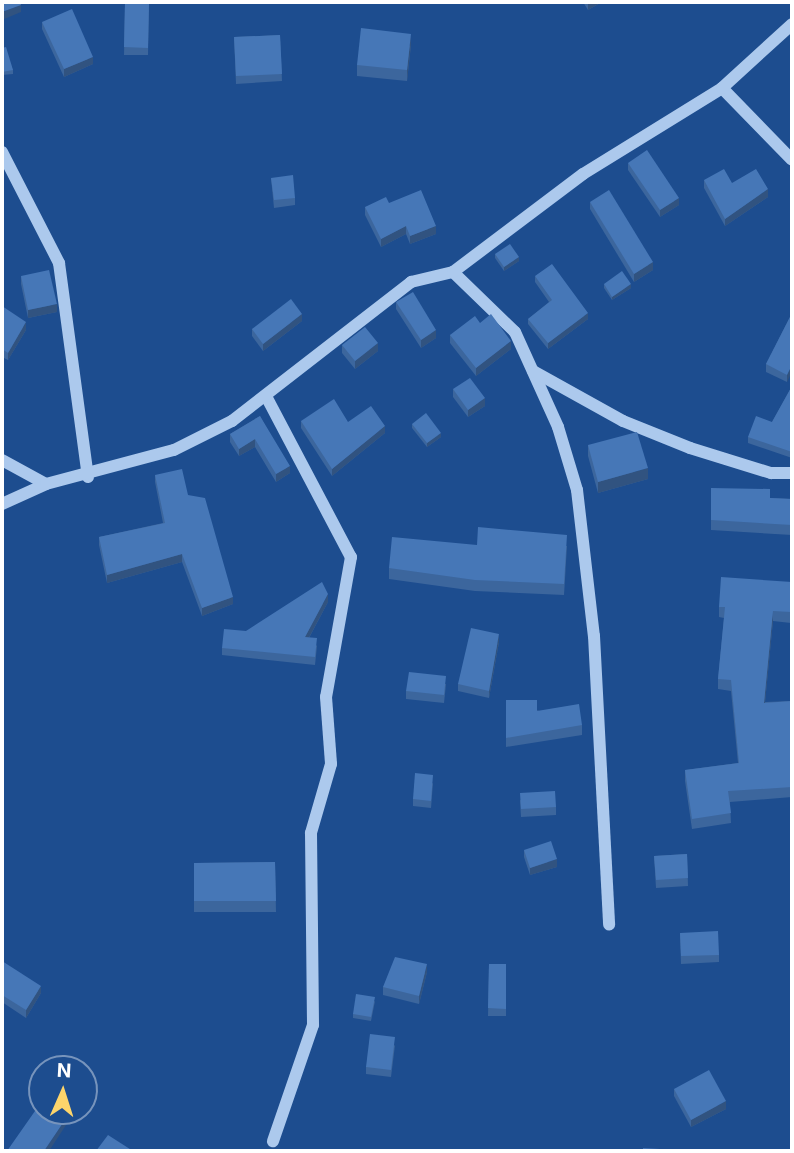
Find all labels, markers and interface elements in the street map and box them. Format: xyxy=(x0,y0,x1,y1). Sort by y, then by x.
north arrow xyxy=(28,1055,98,1125)
text: N xyxy=(56,1059,72,1082)

